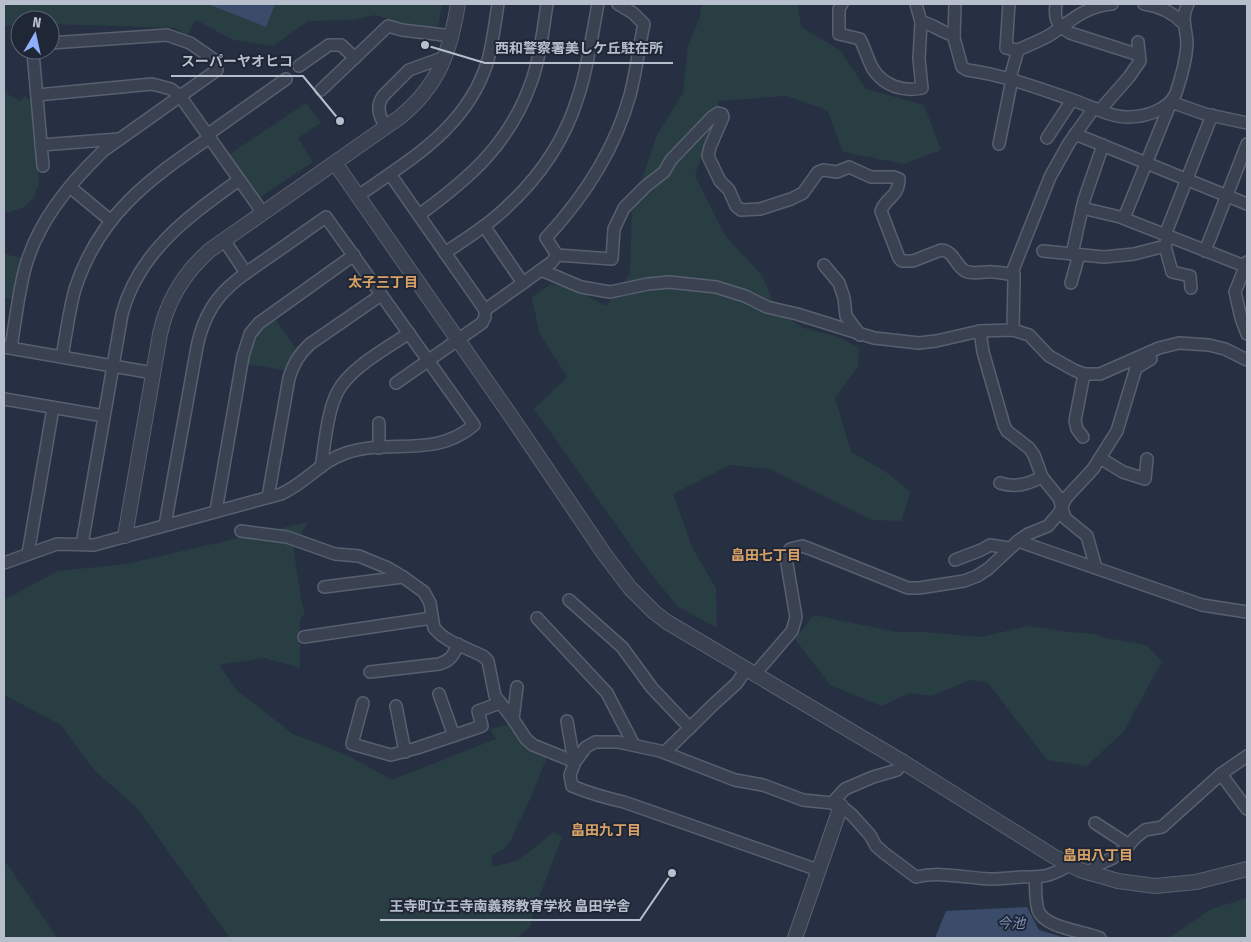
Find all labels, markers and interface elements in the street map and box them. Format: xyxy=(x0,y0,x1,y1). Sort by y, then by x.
north arrow xyxy=(10,10,60,60)
text: N xyxy=(31,14,42,32)
callout: 西和警察署美しケ丘駐在所 xyxy=(485,34,673,63)
text: 西和警察署美しケ丘駐在所 xyxy=(495,40,663,57)
callout: スーパーヤオヒコ xyxy=(171,47,303,76)
text: スーパーヤオヒコ xyxy=(181,53,293,70)
district label: 太子三丁目 xyxy=(348,274,418,291)
district label: 畠田七丁目 xyxy=(731,547,801,564)
district label: 畠田九丁目 xyxy=(571,822,641,839)
district label: 畠田八丁目 xyxy=(1063,847,1133,864)
callout: 王寺町立王寺南義務教育学校 畠田学舎 xyxy=(380,891,640,920)
text: 王寺町立王寺南義務教育学校 畠田学舎 xyxy=(390,898,630,915)
water label: 今池 xyxy=(997,915,1027,932)

